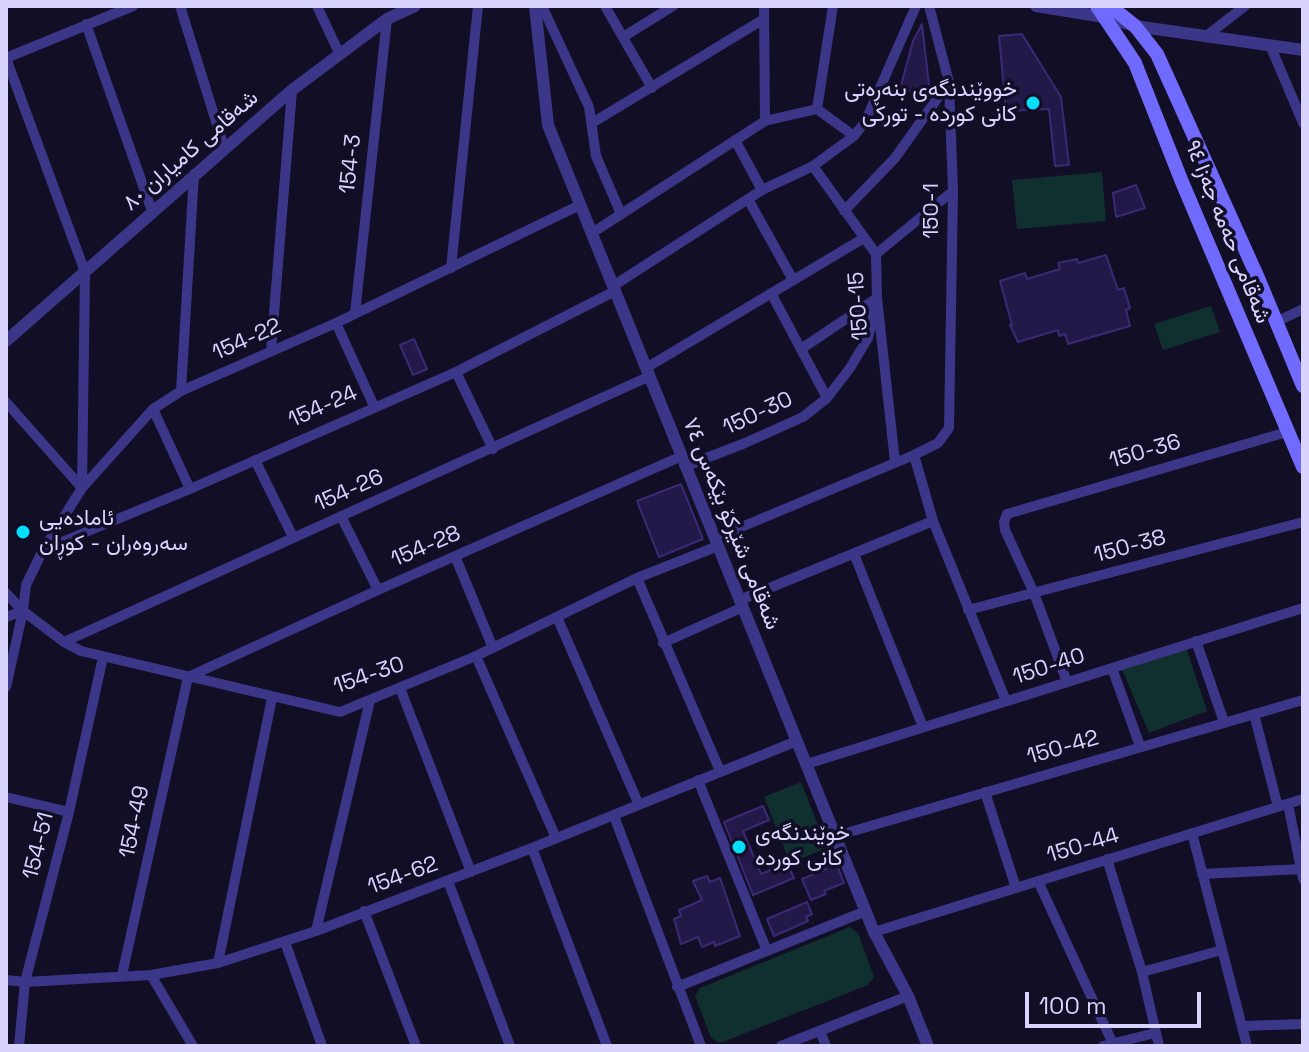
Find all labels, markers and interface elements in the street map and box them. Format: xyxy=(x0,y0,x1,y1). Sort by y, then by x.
place label: خووێندنگەی بنەڕەتی کانی کوردە - تورکی xyxy=(844,77,1017,128)
street label: شەقامی کامیاران ٨٠ xyxy=(118,85,264,217)
marker: خووێندنگەی بنەڕەتی کانی کوردە - تورکی xyxy=(1024,94,1042,112)
street label: 154-3 xyxy=(335,133,367,195)
street label: شەقامی حەمە جەزا ٩٤ xyxy=(1178,137,1276,327)
street label: 150-1 xyxy=(919,183,945,239)
street label: 150-15 xyxy=(843,271,875,341)
street label: 154-22 xyxy=(208,313,286,367)
street label: 154-24 xyxy=(285,380,361,434)
street label: 150-30 xyxy=(719,386,797,442)
street label: شەقامی شێرکۆ بێکەس ٧٤ xyxy=(676,414,786,634)
street label: 150-36 xyxy=(1106,429,1184,475)
street label: 154-26 xyxy=(310,464,388,518)
place label: ئامادەیی سەروەران - کوڕان xyxy=(39,506,188,558)
street label: 154-28 xyxy=(387,521,465,573)
marker: ئامادەیی سەروەران - کوڕان xyxy=(14,523,32,541)
street label: 150-38 xyxy=(1091,525,1169,569)
street label: 150-40 xyxy=(1010,643,1088,691)
street label: 154-30 xyxy=(330,652,408,700)
street label: 150-42 xyxy=(1024,725,1102,771)
street label: 154-49 xyxy=(114,783,156,861)
street label: 154-51 xyxy=(18,810,60,882)
place label: خوێندنگەی کانی کوردە xyxy=(755,821,850,872)
street label: 150-44 xyxy=(1044,823,1122,869)
marker: خوێندنگەی کانی کوردە xyxy=(730,838,748,856)
street label: 154-62 xyxy=(364,851,442,901)
scale bar xyxy=(1029,976,1205,1026)
text: 100 m xyxy=(1039,990,1107,1021)

